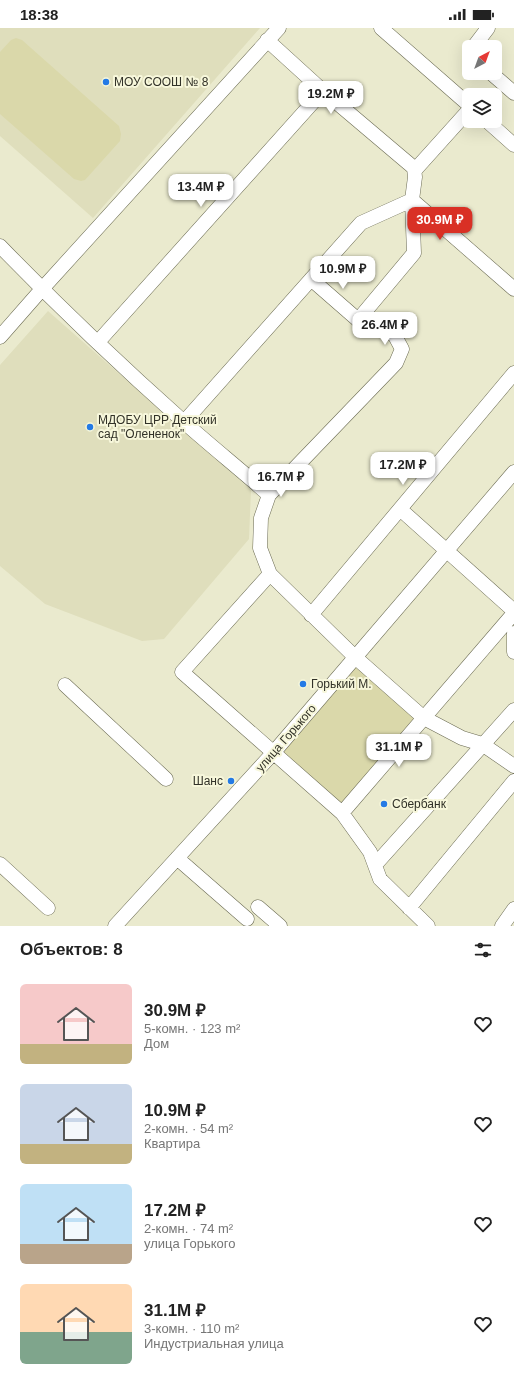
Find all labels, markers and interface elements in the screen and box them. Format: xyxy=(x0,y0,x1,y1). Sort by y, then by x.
text: 18:38 xyxy=(20,6,58,23)
north arrow xyxy=(462,40,502,80)
map controls xyxy=(462,40,502,128)
place label: МОУ СООШ № 8 xyxy=(114,75,209,89)
marker: МОУ СООШ № 8 xyxy=(101,77,111,87)
pin: 19.2M ₽ xyxy=(294,81,368,115)
text: 19.2M ₽ xyxy=(307,86,355,101)
button: layers xyxy=(462,88,502,128)
pin: 13.4M ₽ xyxy=(164,174,238,208)
text: 13.4M ₽ xyxy=(177,179,225,194)
pin: 30.9M ₽ xyxy=(403,207,477,241)
text: 30.9M ₽ xyxy=(416,212,464,227)
pin: 10.9M ₽ xyxy=(306,256,380,290)
text: 10.9M ₽ xyxy=(319,261,367,276)
pin: 26.4M ₽ xyxy=(348,312,422,346)
text: 26.4M ₽ xyxy=(361,317,409,332)
place label: МДОБУ ЦРР Детский сад "Олененок" xyxy=(98,413,217,441)
marker: МДОБУ ЦРР Детский сад "Олененок" xyxy=(85,422,95,432)
pin: 17.2M ₽ xyxy=(366,452,440,486)
text: 17.2M ₽ xyxy=(379,457,427,472)
pin: 16.7M ₽ xyxy=(244,464,318,498)
text: 16.7M ₽ xyxy=(257,469,305,484)
place label: Горький М. xyxy=(311,677,372,691)
marker: Горький М. xyxy=(298,679,308,689)
street label: улица Горького xyxy=(253,701,319,774)
pin: 31.1M ₽ xyxy=(362,734,436,768)
text: 31.1M ₽ xyxy=(375,739,423,754)
place label: Шанс xyxy=(193,774,223,788)
marker: Шанс xyxy=(226,776,236,786)
place label: Сбербанк xyxy=(392,797,447,811)
marker: Сбербанк xyxy=(379,799,389,809)
icon: filters xyxy=(472,939,494,961)
text: Объектов: 8 xyxy=(20,940,123,959)
icon: home xyxy=(52,1000,100,1048)
text: 30.9M ₽ xyxy=(144,1001,206,1020)
icon: heart xyxy=(472,1013,494,1035)
text: 5-комн. · 123 m² xyxy=(144,1021,240,1036)
text: Дом xyxy=(144,1036,169,1051)
icon: home xyxy=(52,1100,100,1148)
text: 10.9M ₽ xyxy=(144,1101,206,1120)
icon: heart xyxy=(472,1113,494,1135)
text: 2-комн. · 54 m² xyxy=(144,1121,233,1136)
text: Квартира xyxy=(144,1136,200,1151)
icon: home xyxy=(52,1200,100,1248)
text: 17.2M ₽ xyxy=(144,1201,206,1220)
icon: heart xyxy=(472,1213,494,1235)
text: 2-комн. · 74 m² xyxy=(144,1221,233,1236)
text: улица Горького xyxy=(144,1236,236,1251)
icon: home xyxy=(52,1300,100,1348)
text: 31.1M ₽ xyxy=(144,1301,206,1320)
icon: heart xyxy=(472,1313,494,1335)
text: 3-комн. · 110 m² xyxy=(144,1321,239,1336)
text: Индустриальная улица xyxy=(144,1336,284,1351)

